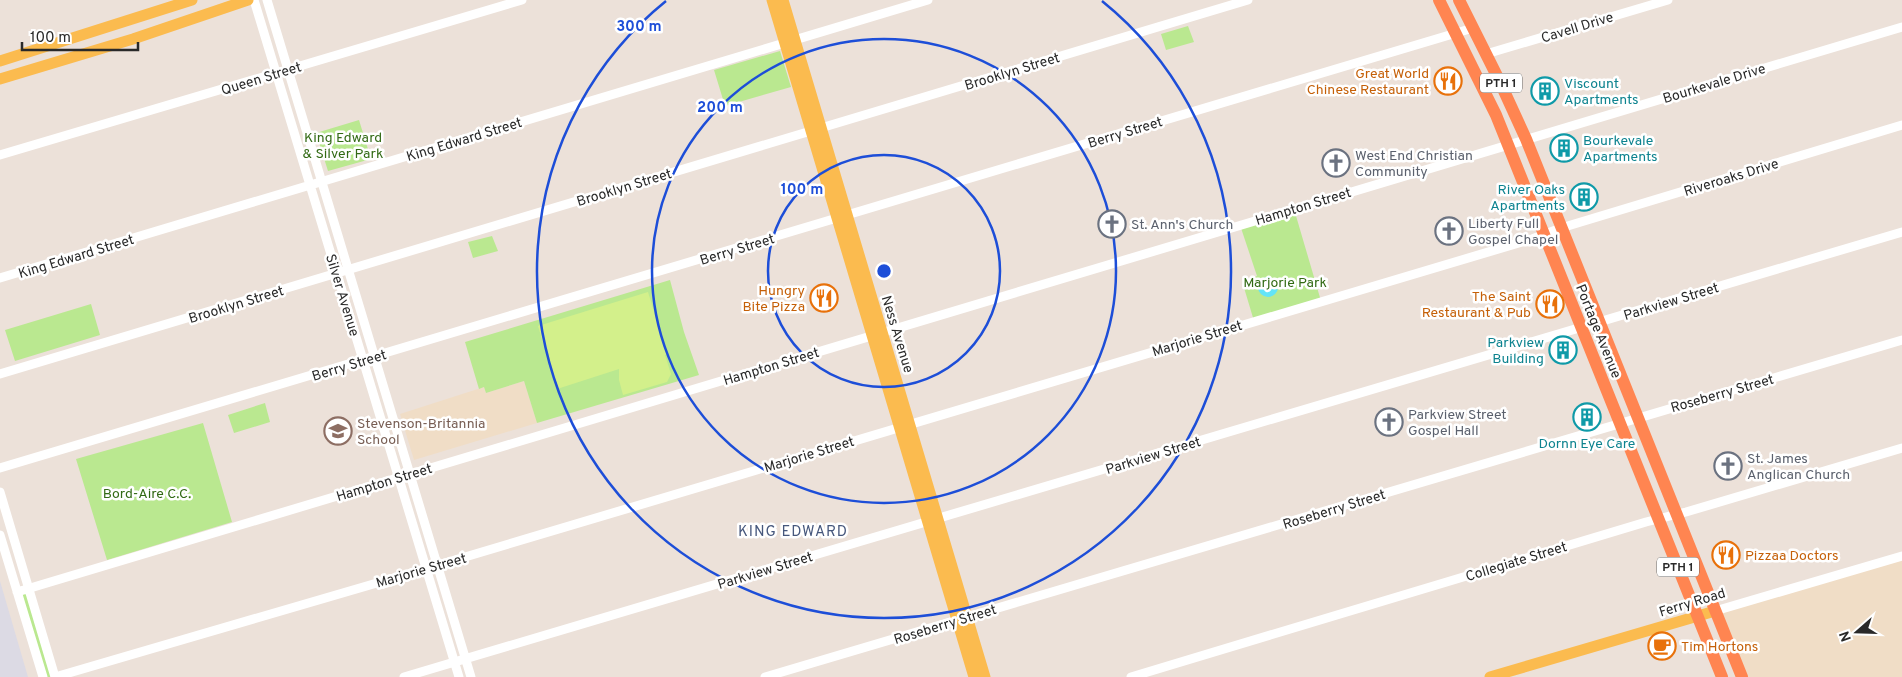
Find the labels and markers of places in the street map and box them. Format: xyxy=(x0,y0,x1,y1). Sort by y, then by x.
place label: Great World Chinese Restaurant xyxy=(1307,66,1429,99)
restaurant icon: Great World Chinese Restaurant xyxy=(1433,66,1463,96)
building icon: Viscount Apartments xyxy=(1530,76,1560,106)
place label: Viscount Apartments xyxy=(1564,76,1639,109)
building icon: Bourkevale Apartments xyxy=(1549,133,1579,163)
place label: Bourkevale Apartments xyxy=(1583,133,1658,166)
church icon: West End Christian Community xyxy=(1321,148,1351,178)
place label: West End Christian Community xyxy=(1355,148,1473,181)
place label: River Oaks Apartments xyxy=(1490,182,1565,215)
building icon: River Oaks Apartments xyxy=(1569,182,1599,212)
church icon: St. Ann's Church xyxy=(1097,209,1127,239)
church icon: Liberty Full Gospel Chapel xyxy=(1434,216,1464,246)
place label: Liberty Full Gospel Chapel xyxy=(1468,216,1558,249)
place label: St. Ann's Church xyxy=(1131,217,1233,234)
centre of rings xyxy=(875,262,893,280)
place label: Hungry Bite Pizza xyxy=(742,283,805,316)
restaurant icon: Hungry Bite Pizza xyxy=(809,283,839,313)
place label: The Saint Restaurant & Pub xyxy=(1422,289,1531,322)
restaurant icon: The Saint Restaurant & Pub xyxy=(1535,289,1565,319)
place label: Parkview Building xyxy=(1487,335,1544,368)
building icon: Parkview Building xyxy=(1548,335,1578,365)
building icon: Dornn Eye Care xyxy=(1572,402,1602,432)
church icon: Parkview Street Gospel Hall xyxy=(1374,407,1404,437)
place label: Parkview Street Gospel Hall xyxy=(1408,407,1507,440)
school or university icon: Stevenson-Britannia School xyxy=(323,416,353,446)
place label: Stevenson-Britannia School xyxy=(357,416,485,449)
place label: Dornn Eye Care xyxy=(1539,436,1635,453)
church icon: St. James Anglican Church xyxy=(1713,451,1743,481)
place label: St. James Anglican Church xyxy=(1747,451,1850,484)
restaurant icon: Pizzaa Doctors xyxy=(1711,540,1741,570)
place label: Pizzaa Doctors xyxy=(1745,548,1839,565)
cafe icon: Tim Hortons xyxy=(1647,631,1677,661)
place label: Tim Hortons xyxy=(1681,639,1758,656)

